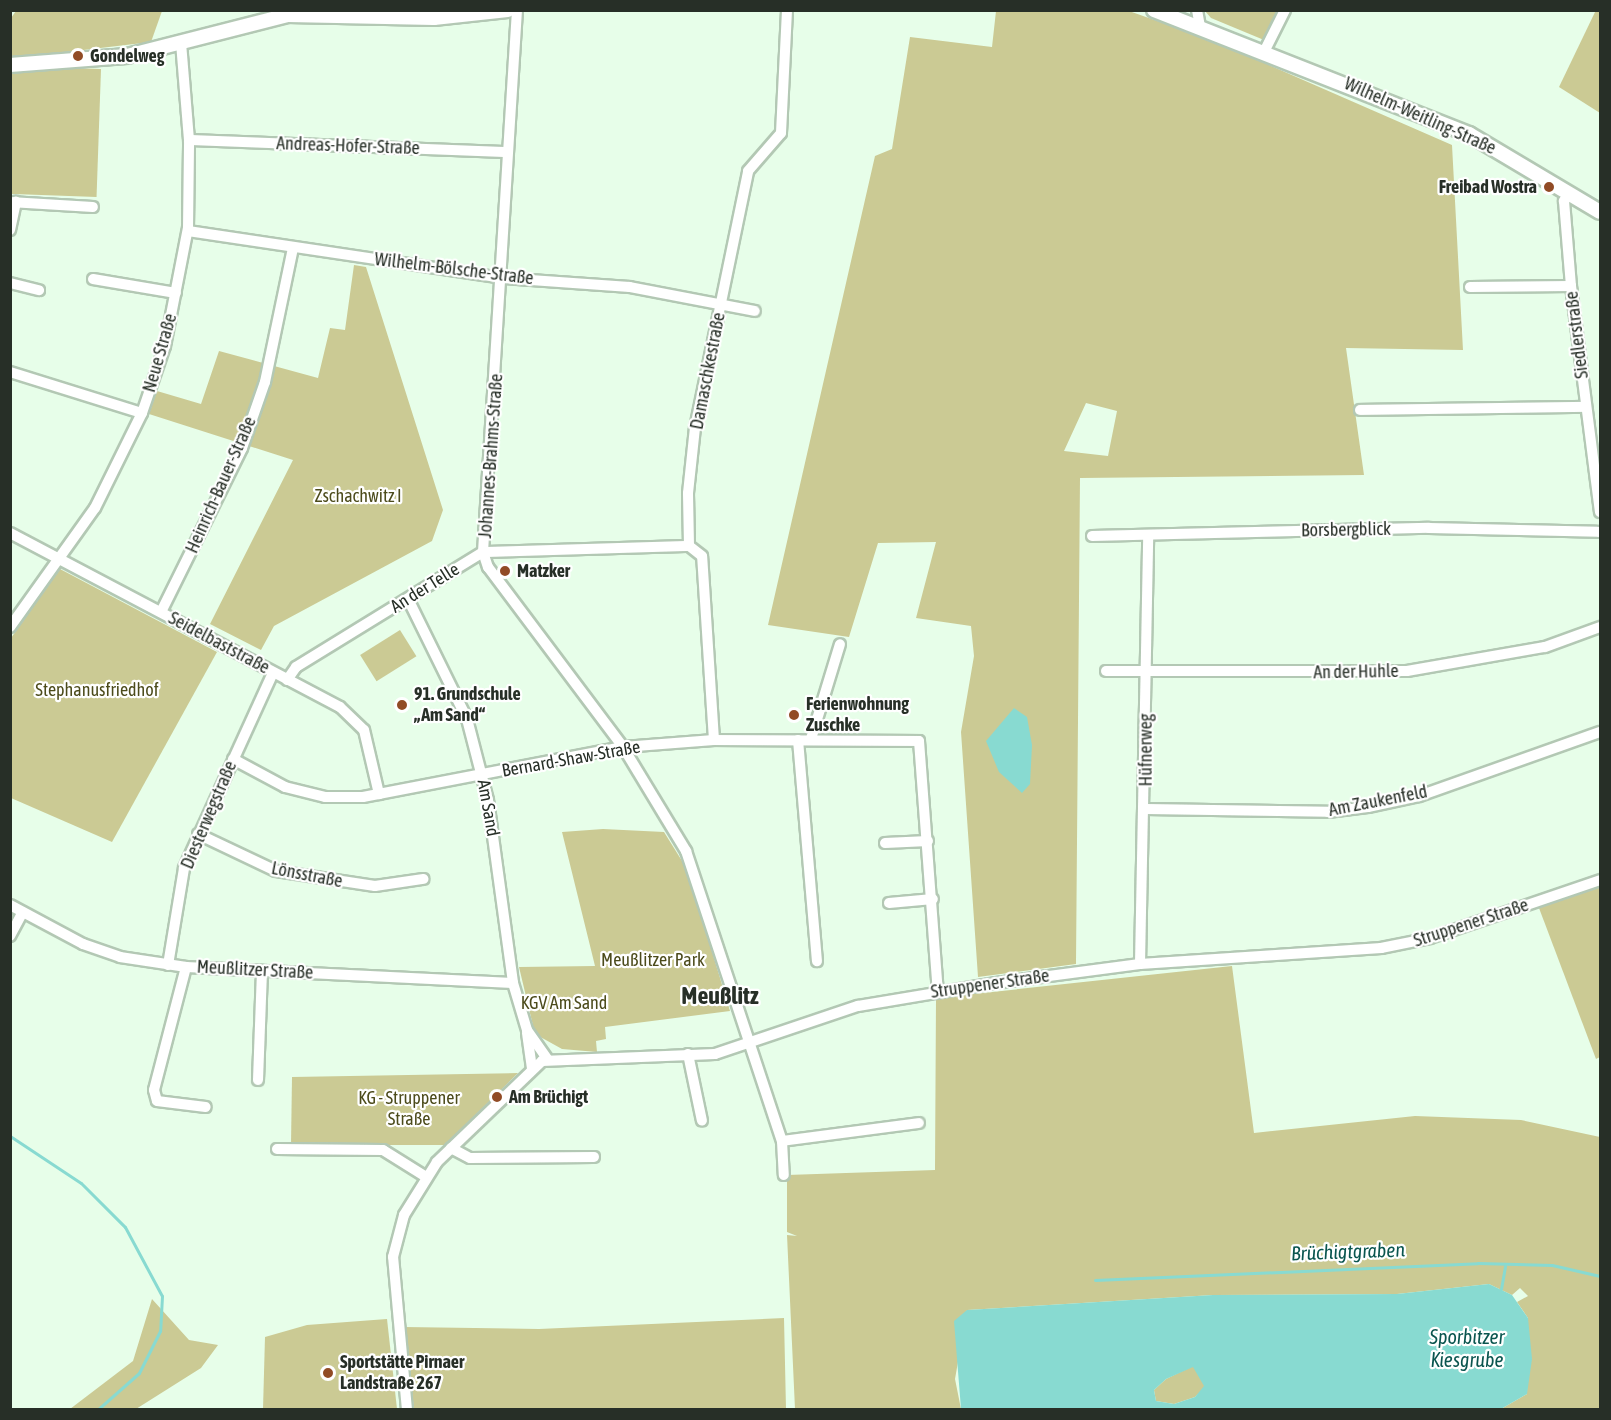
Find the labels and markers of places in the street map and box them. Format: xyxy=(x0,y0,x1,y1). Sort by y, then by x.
place label: Gondelweg xyxy=(90,45,165,67)
marker: Gondelweg xyxy=(71,49,85,63)
place label: Freibad Wostra xyxy=(1439,176,1537,198)
marker: Freibad Wostra xyxy=(1542,180,1556,194)
place label: Matzker xyxy=(517,560,570,582)
marker: Matzker xyxy=(498,564,512,578)
place label: 91. Grundschule „Am Sand“ xyxy=(414,684,521,726)
place label: Ferienwohnung Zuschke xyxy=(806,694,909,736)
marker: 91. Grundschule „Am Sand“ xyxy=(395,698,409,712)
marker: Ferienwohnung Zuschke xyxy=(787,708,801,722)
place label: Am Brüchigt xyxy=(509,1086,588,1108)
marker: Am Brüchigt xyxy=(490,1090,504,1104)
place label: Sportstätte Pirnaer Landstraße 267 xyxy=(340,1352,464,1394)
marker: Sportstätte Pirnaer Landstraße 267 xyxy=(321,1366,335,1380)

